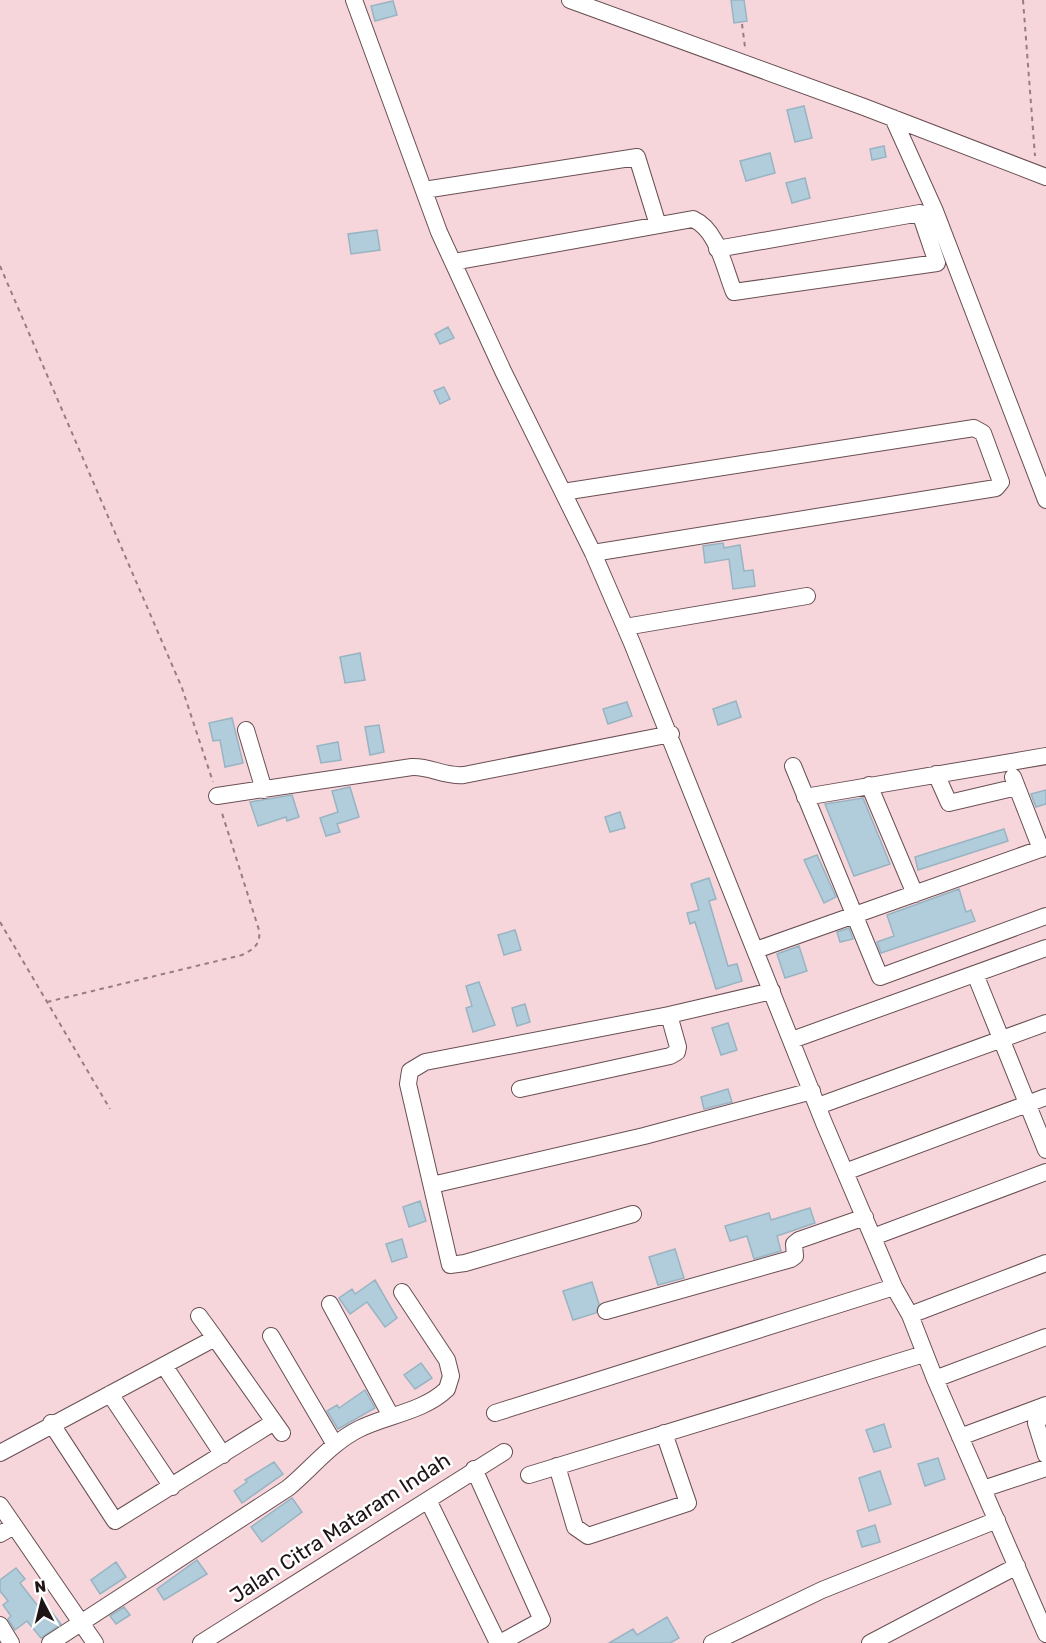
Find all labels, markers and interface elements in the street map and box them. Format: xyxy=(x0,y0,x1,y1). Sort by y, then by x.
street label: Jalan Citra Mataram Indah xyxy=(225,1447,455,1608)
north arrow xyxy=(12,1571,72,1631)
text: N xyxy=(33,1576,47,1597)

